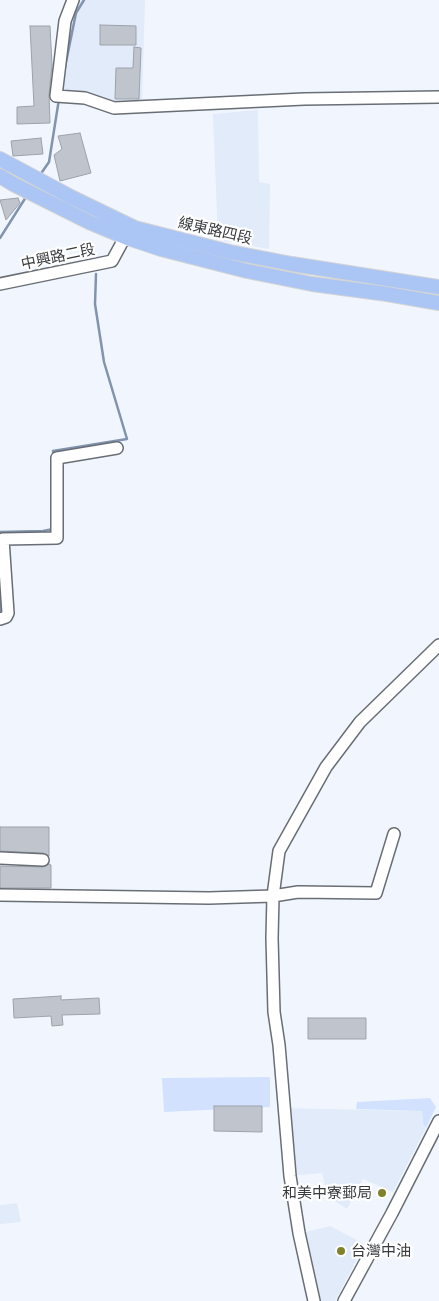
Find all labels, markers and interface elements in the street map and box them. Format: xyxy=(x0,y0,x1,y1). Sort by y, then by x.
street label: 線東路四段 xyxy=(176,214,254,248)
street label: 中興路二段 xyxy=(19,240,97,274)
place label: 和美中寮郵局 xyxy=(282,1184,372,1202)
marker: 和美中寮郵局 xyxy=(376,1187,388,1199)
place label: 台灣中油 xyxy=(351,1242,411,1260)
marker: 台灣中油 xyxy=(335,1245,347,1257)

